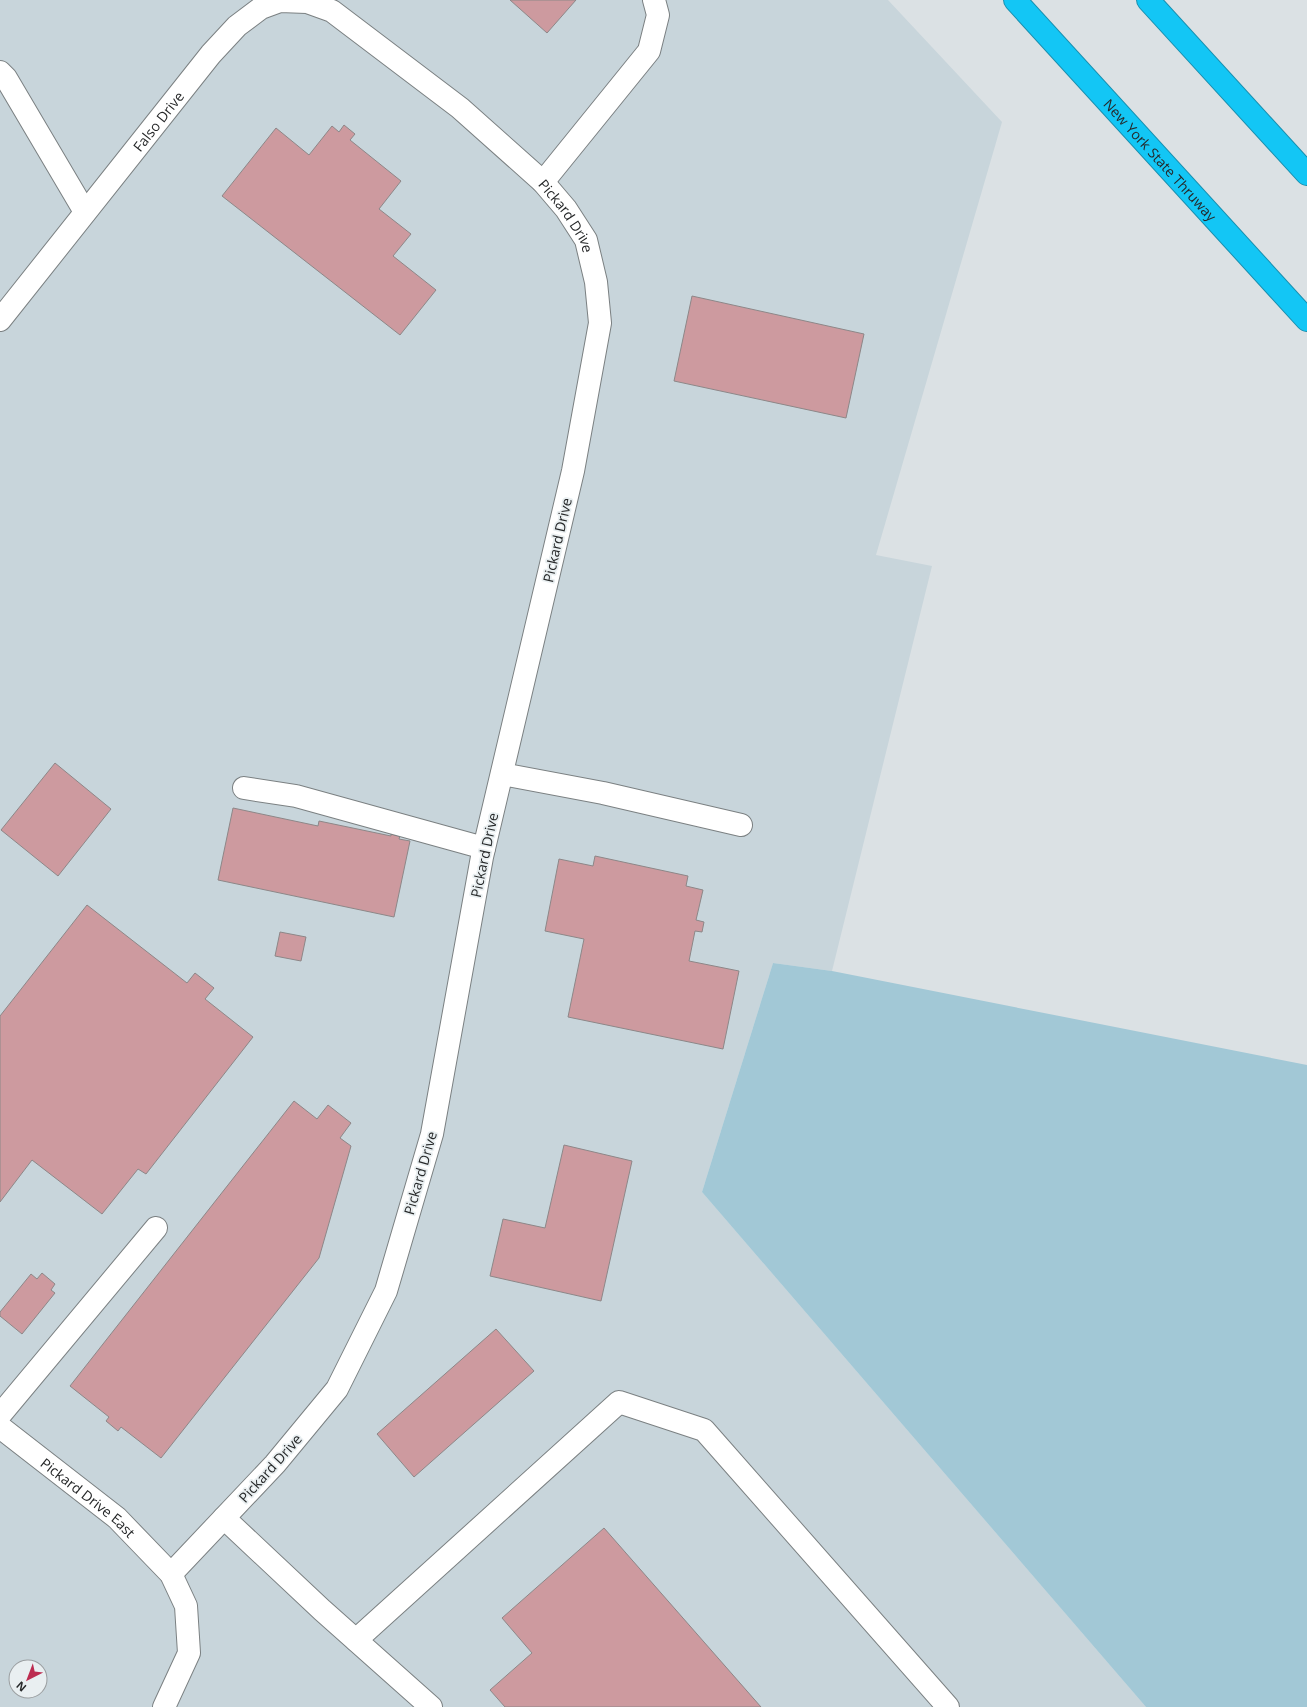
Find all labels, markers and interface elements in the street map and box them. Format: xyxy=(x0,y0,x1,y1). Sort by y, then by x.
street label: Falso Drive xyxy=(128,87,188,155)
street label: New York State Thruway xyxy=(1100,94,1222,225)
street label: Pickard Drive xyxy=(535,175,598,254)
street label: Pickard Drive xyxy=(538,496,576,584)
street label: Pickard Drive xyxy=(466,811,502,899)
street label: Pickard Drive xyxy=(399,1129,441,1217)
street label: Pickard Drive xyxy=(234,1430,306,1506)
street label: Pickard Drive East xyxy=(37,1453,140,1541)
north arrow xyxy=(8,1659,48,1699)
text: N xyxy=(13,1678,29,1695)

